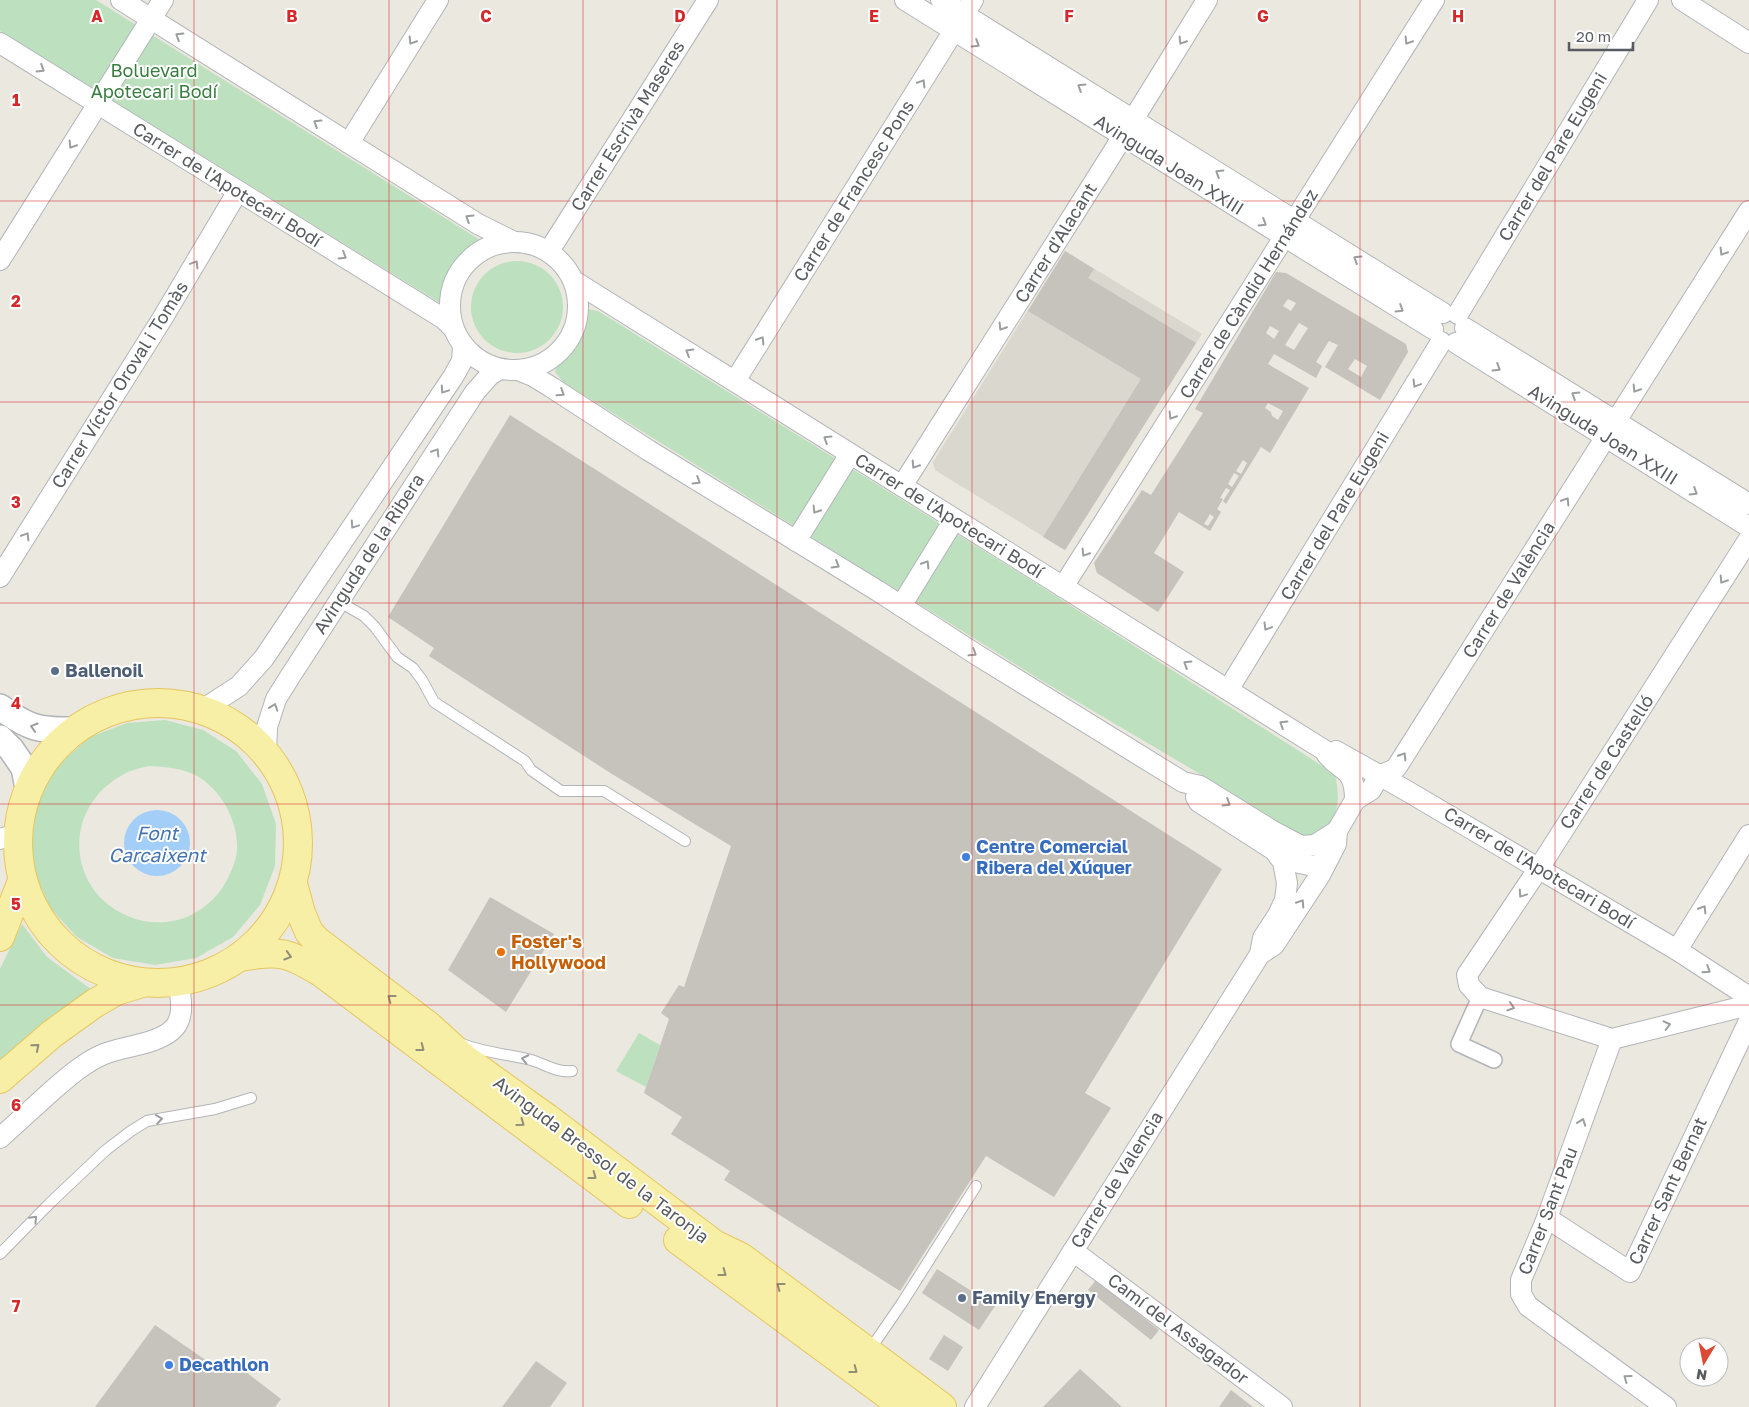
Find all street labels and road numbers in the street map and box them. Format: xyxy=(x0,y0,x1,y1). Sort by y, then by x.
street label: Carrer Escrivà Maseres xyxy=(566,36,689,215)
street label: Carrer del Pare Eugeni xyxy=(1493,68,1611,245)
street label: Carrer de Francesc Pons xyxy=(788,96,918,285)
street label: Avinguda Joan XXIII xyxy=(1091,109,1248,219)
street label: Carrer de l'Apotecari Bodí xyxy=(129,117,327,252)
street label: Carrer d'Alacant xyxy=(1009,178,1101,307)
street label: Carrer de Càndid Hernández xyxy=(1174,184,1322,402)
street label: Carrer Víctor Oroval i Tomàs xyxy=(46,277,192,492)
street label: Avinguda Joan XXIII xyxy=(1525,379,1682,489)
street label: Carrer del Pare Eugeni xyxy=(1275,427,1393,604)
street label: Carrer de l'Apotecari Bodí xyxy=(851,448,1049,583)
street label: Avinguda de la Ribera xyxy=(308,469,428,638)
street label: Carrer de València xyxy=(1457,517,1559,662)
street label: Carrer de Castelló xyxy=(1554,690,1658,833)
street label: Carrer de l'Apotecari Bodí xyxy=(1440,801,1640,933)
street label: Avinguda Bressol de la Taronja xyxy=(490,1071,714,1247)
street label: Carrer de Valencia xyxy=(1065,1107,1167,1252)
street label: Carrer Sant Bernat xyxy=(1623,1113,1711,1268)
street label: Carrer Sant Pau xyxy=(1513,1144,1582,1278)
street label: Camí del Assagador xyxy=(1104,1268,1253,1388)

